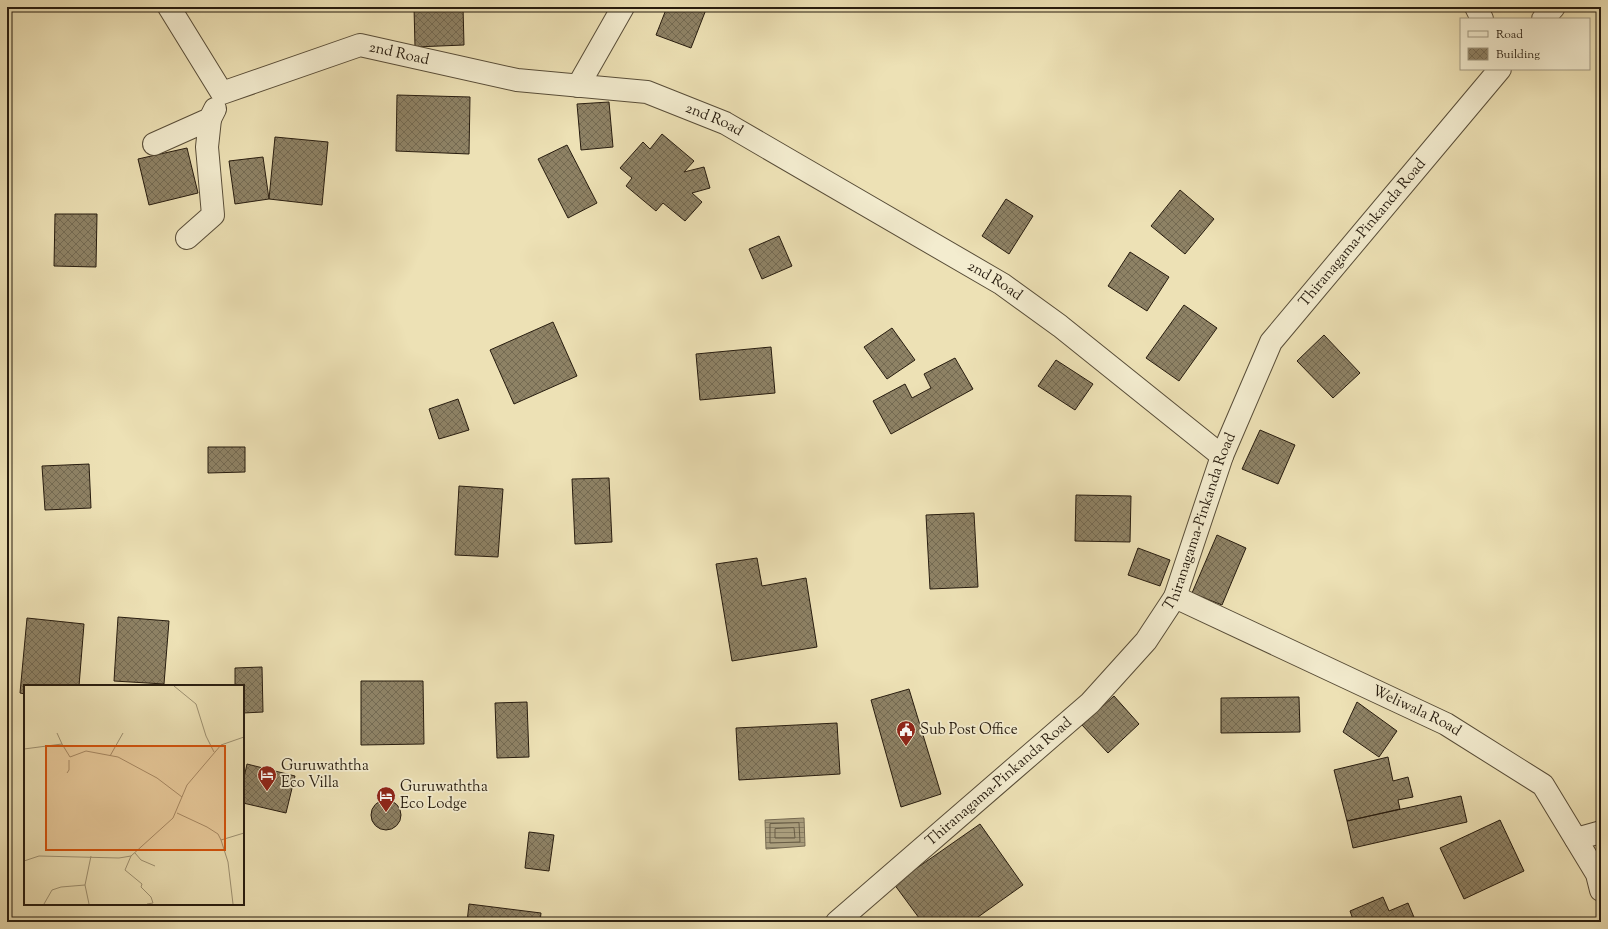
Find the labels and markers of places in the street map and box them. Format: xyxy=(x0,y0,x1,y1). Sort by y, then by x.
public building icon: Sub Post Office xyxy=(895,719,917,747)
place label: Sub Post Office xyxy=(920,720,1018,741)
place label: Guruwaththa Eco Villa xyxy=(281,756,369,794)
hotel icon: Guruwaththa Eco Villa xyxy=(256,764,278,792)
place label: Guruwaththa Eco Lodge xyxy=(400,777,488,815)
hotel icon: Guruwaththa Eco Lodge xyxy=(375,785,397,813)

